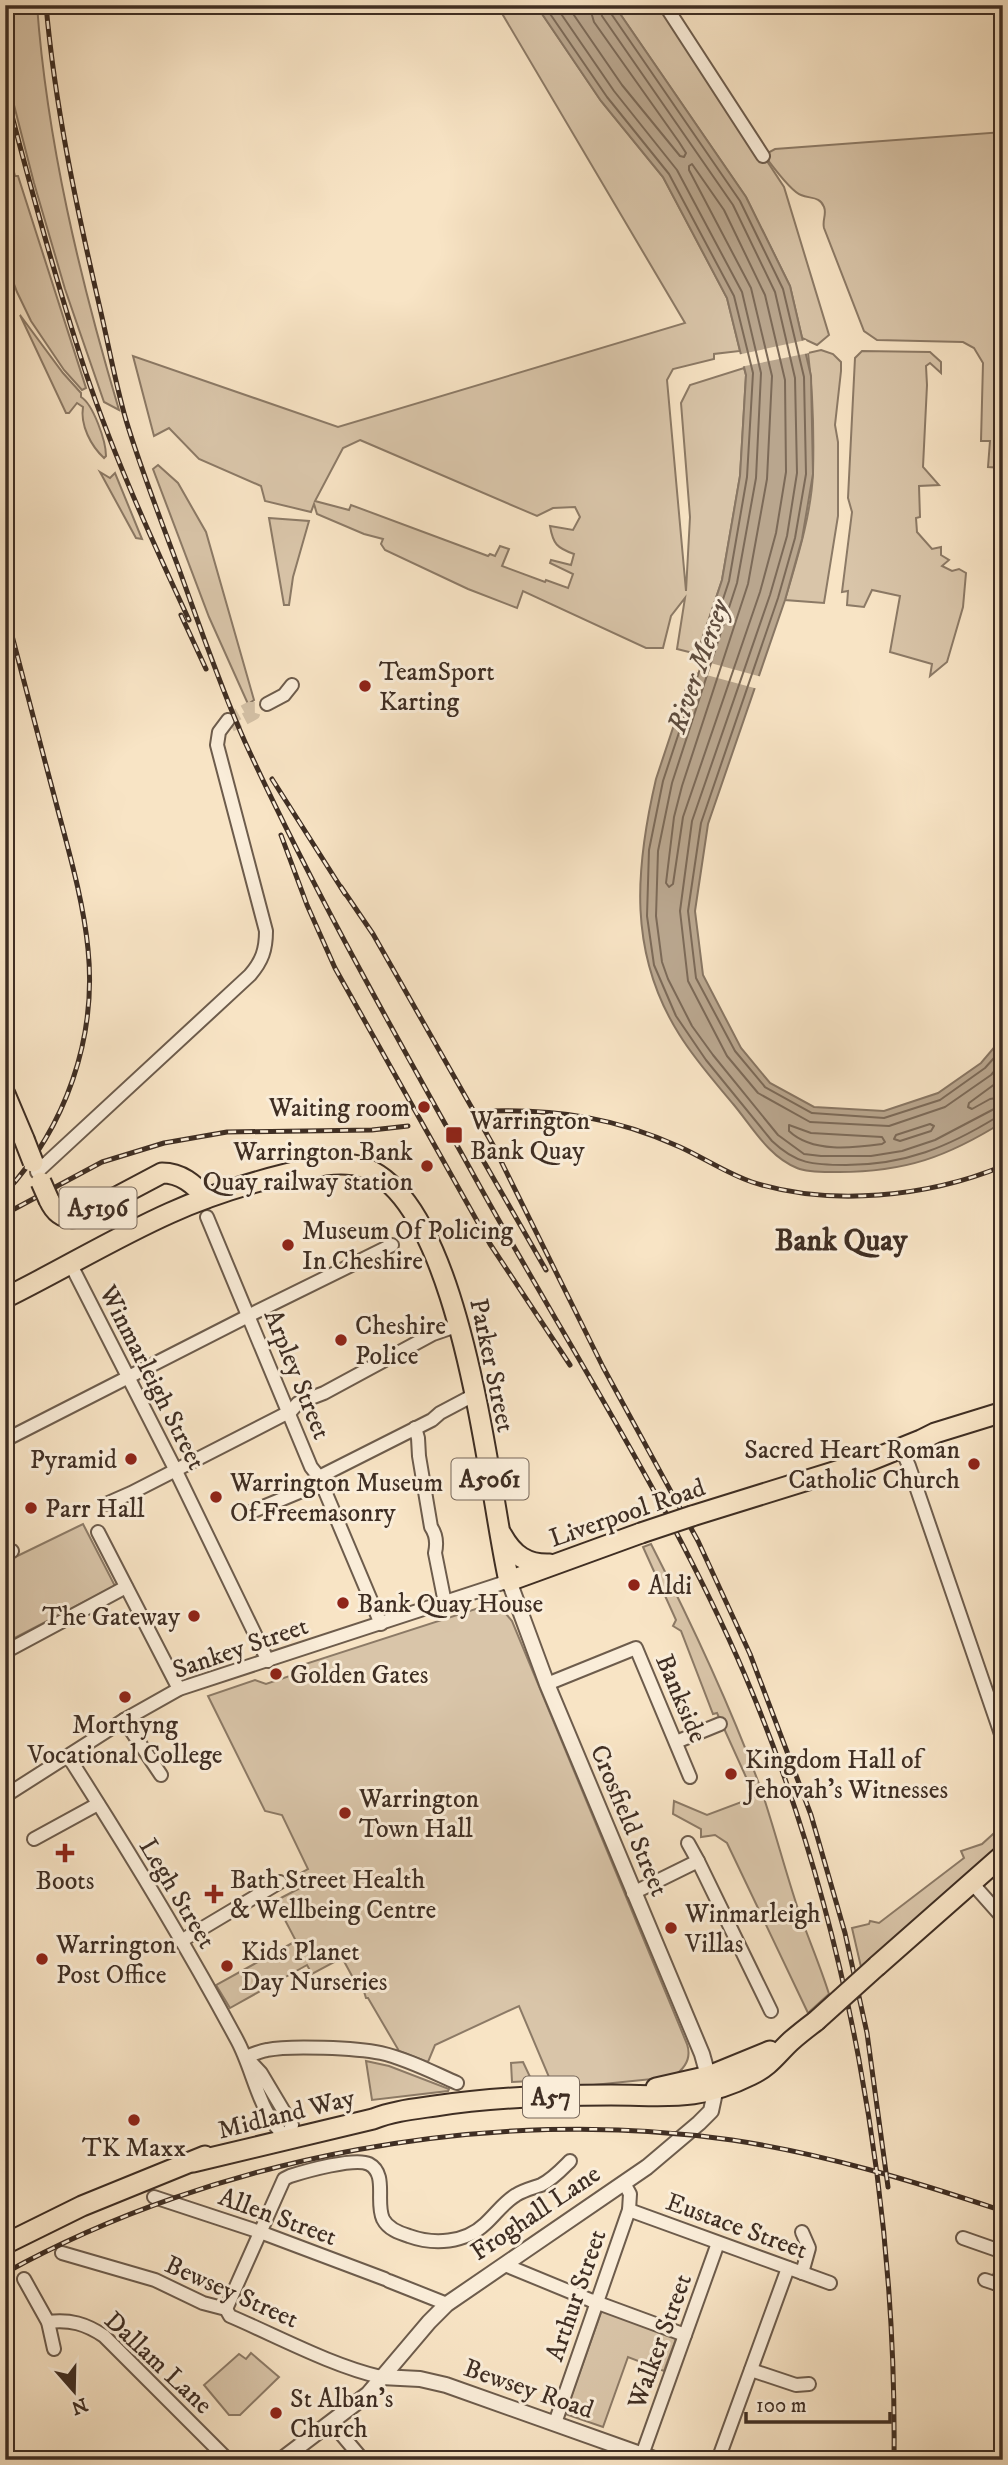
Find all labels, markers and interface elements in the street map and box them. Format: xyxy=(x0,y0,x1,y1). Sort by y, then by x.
water label: River Mersey xyxy=(659,593,738,739)
place label: TeamSport Karting xyxy=(379,656,495,719)
marker: TeamSport Karting xyxy=(357,678,373,694)
place label: Waiting room xyxy=(268,1092,410,1125)
marker: Waiting room xyxy=(416,1099,432,1115)
place label: Warrington Bank Quay xyxy=(469,1105,591,1168)
marker: Warrington Bank Quay xyxy=(444,1125,464,1145)
place label: Warrington Bank Quay railway station xyxy=(203,1136,413,1199)
marker: Warrington Bank Quay railway station xyxy=(419,1158,435,1174)
road number: A5196 xyxy=(60,1188,136,1228)
place label: Museum Of Policing In Cheshire xyxy=(302,1215,513,1278)
district label: Bank Quay xyxy=(775,1223,908,1260)
marker: Museum Of Policing In Cheshire xyxy=(280,1237,296,1253)
street label: Winmarleigh Street xyxy=(90,1279,212,1475)
street label: Parker Street xyxy=(461,1295,522,1435)
street label: Arpley Street xyxy=(256,1305,338,1444)
place label: Cheshire Police xyxy=(355,1310,446,1373)
marker: Cheshire Police xyxy=(333,1332,349,1348)
place label: Sacred Heart Roman Catholic Church xyxy=(744,1434,960,1497)
place label: Pyramid xyxy=(30,1444,117,1477)
marker: Pyramid xyxy=(123,1451,139,1467)
marker: Sacred Heart Roman Catholic Church xyxy=(966,1456,982,1472)
road number: A5061 xyxy=(452,1458,528,1499)
place label: Warrington Museum Of Freemasonry xyxy=(229,1467,443,1530)
street label: Liverpool Road xyxy=(545,1471,710,1556)
marker: Warrington Museum Of Freemasonry xyxy=(208,1489,224,1505)
place label: Parr Hall xyxy=(45,1493,145,1526)
marker: Parr Hall xyxy=(23,1500,39,1516)
place label: Aldi xyxy=(648,1570,692,1603)
marker: Aldi xyxy=(626,1577,642,1593)
place label: Bank Quay House xyxy=(357,1588,543,1621)
marker: Bank Quay House xyxy=(335,1595,351,1611)
place label: The Gateway xyxy=(42,1601,181,1634)
marker: The Gateway xyxy=(186,1608,202,1624)
street label: Sankey Street xyxy=(168,1610,313,1687)
street label: Bankside xyxy=(647,1649,714,1748)
place label: Golden Gates xyxy=(290,1659,428,1692)
marker: Golden Gates xyxy=(268,1666,284,1682)
marker: Morthyng Vocational College xyxy=(117,1689,133,1705)
place label: Morthyng Vocational College xyxy=(26,1709,223,1772)
street label: Crosfield Street xyxy=(582,1740,675,1901)
place label: Kingdom Hall of Jehovah's Witnesses xyxy=(743,1744,948,1807)
marker: Kingdom Hall of Jehovah's Witnesses xyxy=(723,1766,739,1782)
place label: Warrington Town Hall xyxy=(358,1783,480,1846)
marker: Warrington Town Hall xyxy=(337,1805,353,1821)
street label: Legh Street xyxy=(131,1833,223,1955)
marker: Boots xyxy=(57,1845,73,1861)
place label: Bath Street Health & Wellbeing Centre xyxy=(230,1864,436,1927)
place label: Boots xyxy=(36,1865,94,1898)
marker: Bath Street Health & Wellbeing Centre xyxy=(204,1884,224,1904)
place label: Winmarleigh Villas xyxy=(684,1898,821,1961)
marker: Winmarleigh Villas xyxy=(663,1920,679,1936)
place label: Warrington Post Office xyxy=(55,1929,177,1992)
place label: Kids Planet Day Nurseries xyxy=(241,1936,387,1999)
marker: Warrington Post Office xyxy=(34,1951,50,1967)
marker: Kids Planet Day Nurseries xyxy=(219,1958,235,1974)
road number: A57 xyxy=(523,2076,579,2118)
street label: Midland Way xyxy=(215,2081,359,2147)
marker: TK Maxx xyxy=(126,2112,142,2128)
place label: TK Maxx xyxy=(82,2132,186,2165)
street label: Froghall Lane xyxy=(465,2158,607,2269)
street label: Allen Street xyxy=(214,2181,341,2254)
street label: Eustace Street xyxy=(661,2186,812,2267)
street label: Arthur Street xyxy=(538,2225,614,2366)
street label: Bewsey Street xyxy=(160,2248,303,2336)
street label: Walker Street xyxy=(620,2269,700,2414)
street label: Dallam Lane xyxy=(97,2305,219,2422)
street label: Bewsey Road xyxy=(459,2352,598,2427)
north arrow xyxy=(38,2356,108,2426)
scale bar xyxy=(746,2381,889,2425)
place label: St Alban's Church xyxy=(290,2383,393,2446)
text: N xyxy=(68,2392,91,2419)
text: 100 m xyxy=(756,2393,807,2419)
marker: St Alban's Church xyxy=(268,2405,284,2421)

